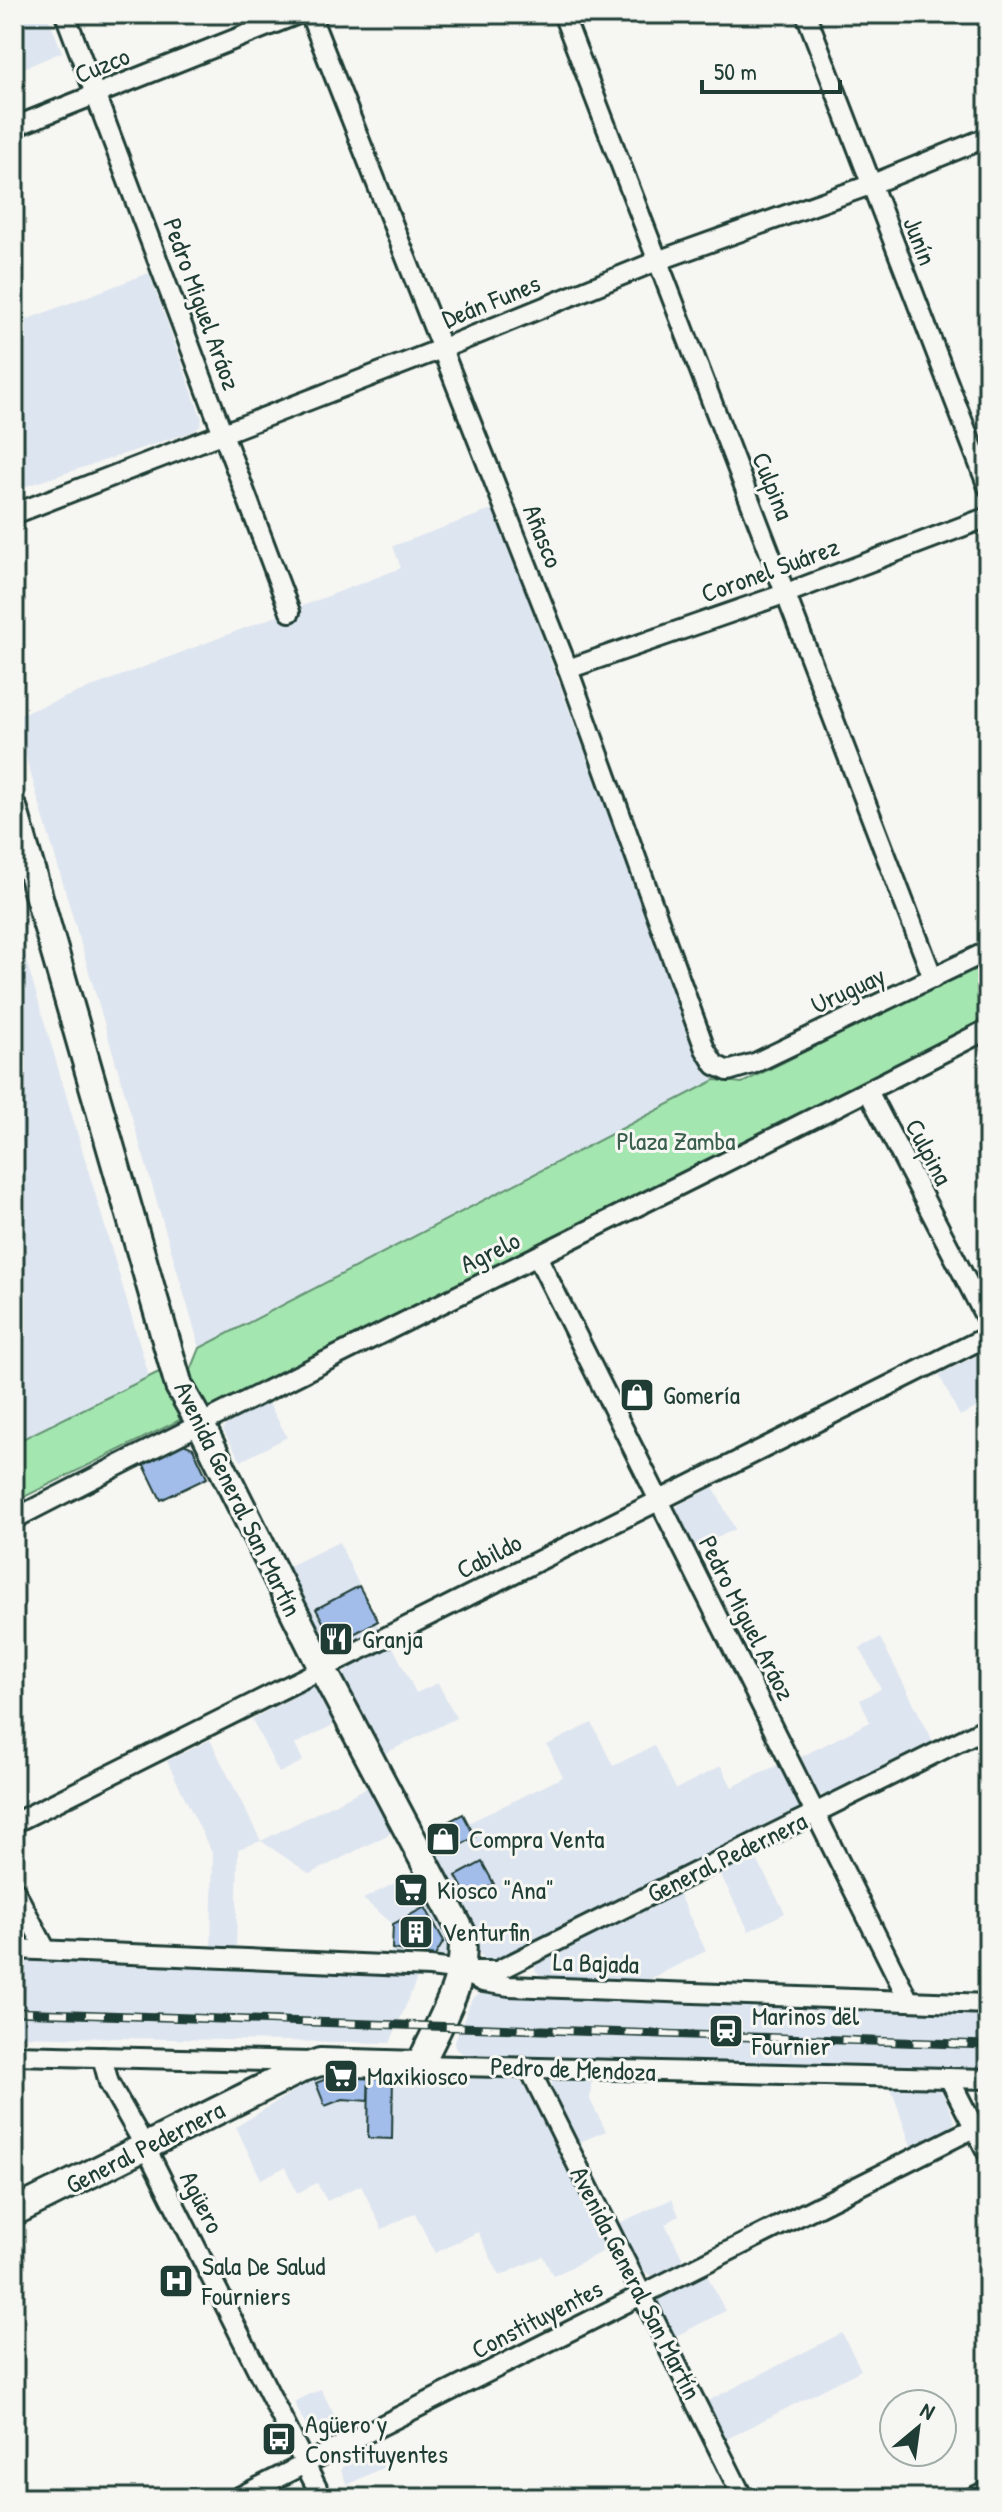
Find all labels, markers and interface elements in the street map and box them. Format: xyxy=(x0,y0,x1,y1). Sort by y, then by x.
street label: Cuzco xyxy=(69,38,134,91)
scale bar xyxy=(702,44,840,94)
text: 50 m xyxy=(714,55,757,87)
street label: Junín xyxy=(895,212,946,270)
street label: Pedro Miguel Aráoz xyxy=(155,213,250,395)
street label: Deán Funes xyxy=(437,265,545,336)
street label: Culpina xyxy=(744,447,803,525)
street label: Añasco xyxy=(515,499,572,573)
street label: Coronel Suárez xyxy=(696,528,844,611)
street label: Uruguay xyxy=(805,957,890,1022)
street label: Culpina xyxy=(897,1112,961,1191)
park label: Plaza Zamba xyxy=(617,1123,735,1158)
street label: Agrelo xyxy=(454,1222,525,1281)
street label: Avenida General San Martín xyxy=(166,1375,311,1622)
shop icon: Gomería xyxy=(618,1376,656,1414)
place label: Gomería xyxy=(663,1377,740,1412)
street label: Cabildo xyxy=(450,1524,527,1587)
street label: Pedro Miguel Aráoz xyxy=(691,1529,804,1706)
restaurant icon: Granja xyxy=(317,1620,355,1658)
place label: Granja xyxy=(362,1621,423,1656)
street label: General Pedernera xyxy=(641,1803,813,1910)
shop icon: Compra Venta xyxy=(424,1820,462,1858)
place label: Compra Venta xyxy=(469,1821,605,1856)
supermarket icon: Kiosco "Ana" xyxy=(392,1871,430,1909)
place label: Kiosco "Ana" xyxy=(437,1872,554,1907)
building icon: Venturfin xyxy=(397,1913,435,1951)
place label: Venturfin xyxy=(442,1914,530,1949)
street label: La Bajada xyxy=(553,1944,640,1981)
place label: Marinos del Fournier xyxy=(751,1998,859,2063)
station icon: Marinos del Fournier xyxy=(707,2012,745,2050)
street label: Pedro de Mendoza xyxy=(490,2048,656,2089)
supermarket icon: Maxikiosco xyxy=(322,2057,360,2095)
place label: Maxikiosco xyxy=(367,2058,468,2093)
street label: General Pedernera xyxy=(59,2092,230,2202)
street label: Avenida General San Martín xyxy=(562,2160,710,2405)
street label: Agüero xyxy=(172,2165,233,2239)
place label: Sala De Salud Fourniers xyxy=(201,2248,325,2313)
hospital icon: Sala De Salud Fourniers xyxy=(157,2262,195,2300)
street label: Constituyentes xyxy=(465,2270,608,2367)
north arrow xyxy=(878,2388,958,2468)
text: N xyxy=(915,2395,940,2427)
place label: Agüero y Constituyentes xyxy=(305,2406,448,2471)
bus stop icon: Agüero y Constituyentes xyxy=(260,2420,298,2458)

